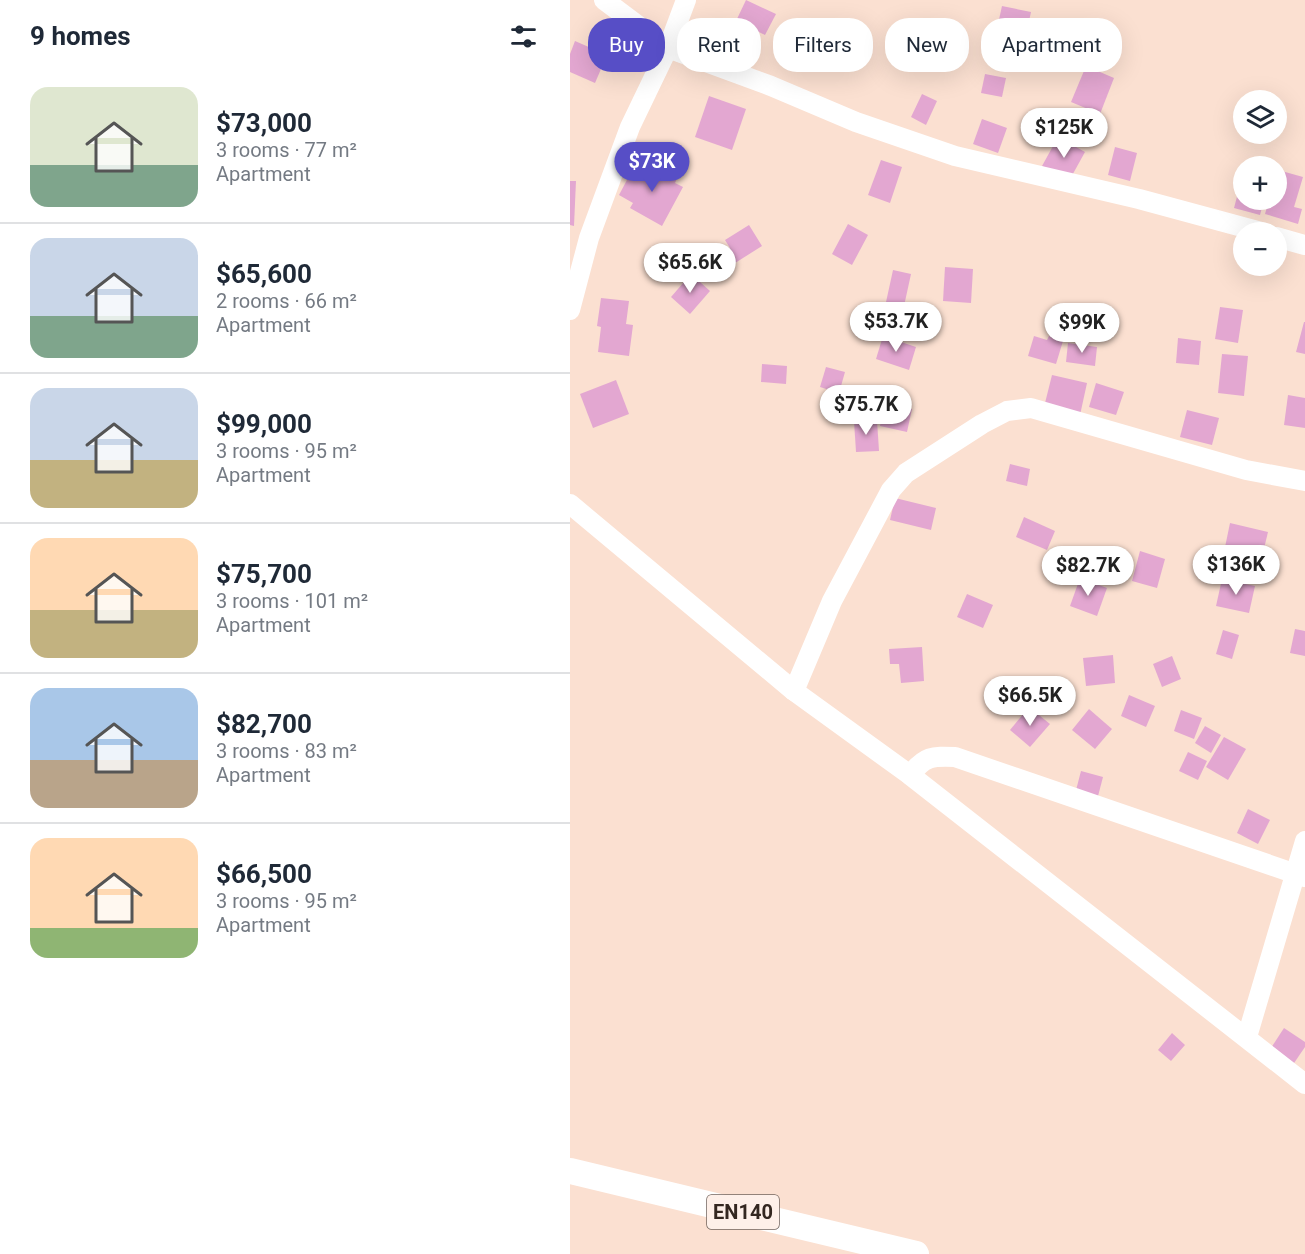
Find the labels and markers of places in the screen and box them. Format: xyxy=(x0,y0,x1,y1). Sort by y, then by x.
pin: $125K xyxy=(1022,108,1106,159)
pin: $73K xyxy=(616,142,688,193)
pin: $65.6K xyxy=(641,243,739,294)
pin: $53.7K xyxy=(847,302,945,353)
pin: $99K xyxy=(1046,303,1118,354)
pin: $75.7K xyxy=(817,385,915,436)
pin: $136K xyxy=(1194,545,1278,596)
pin: $82.7K xyxy=(1039,546,1137,597)
pin: $66.5K xyxy=(981,676,1079,727)

